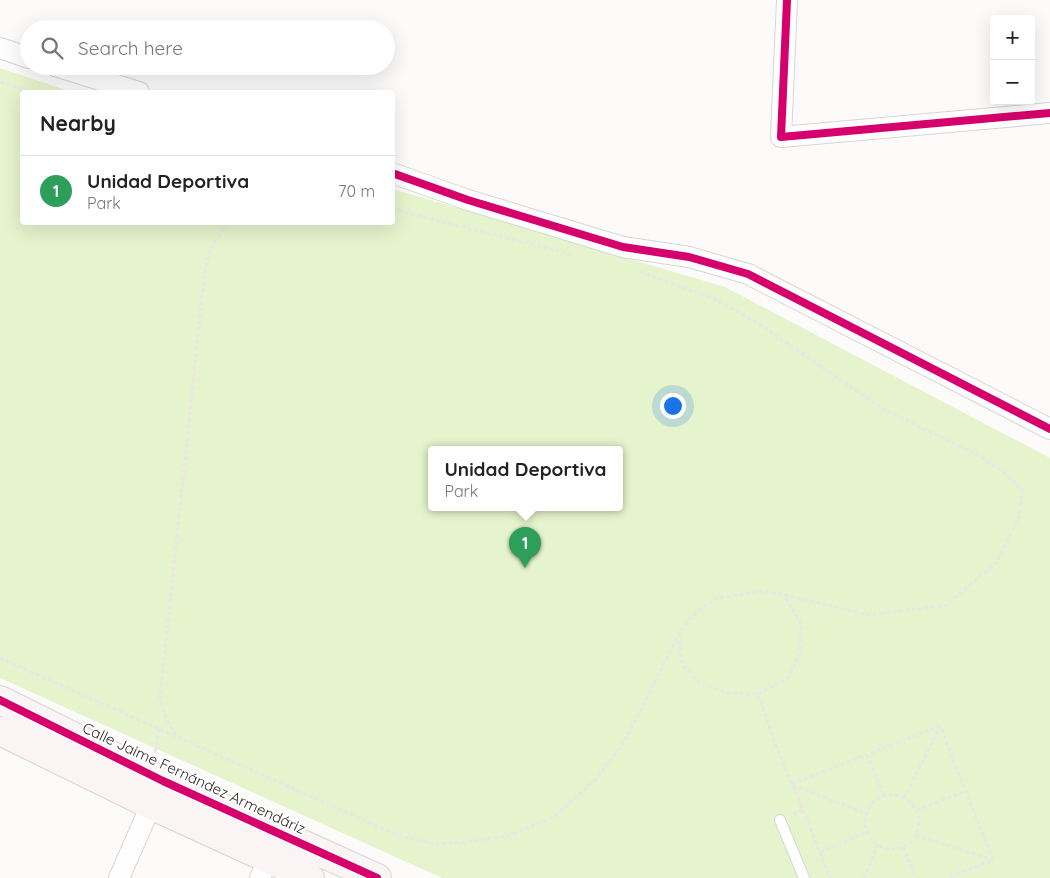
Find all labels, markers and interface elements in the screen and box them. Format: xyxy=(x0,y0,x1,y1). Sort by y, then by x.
map controls xyxy=(990,15,1035,105)
button: + xyxy=(990,15,1035,60)
search box xyxy=(20,20,395,75)
icon: search xyxy=(38,34,66,62)
text: Search here xyxy=(78,36,183,60)
button: − xyxy=(990,60,1035,105)
text: Nearby xyxy=(40,110,116,136)
text: Unidad Deportiva xyxy=(87,169,249,193)
text: 1 xyxy=(53,181,59,201)
text: 70 m xyxy=(338,181,375,201)
text: Park xyxy=(87,193,121,213)
your location xyxy=(660,393,686,419)
popup xyxy=(428,446,623,511)
text: Unidad Deportiva xyxy=(444,457,607,481)
text: Park xyxy=(444,481,478,501)
pin: 1 xyxy=(509,527,541,568)
street label: Calle Jaime Fernández Armendáriz xyxy=(80,718,308,838)

